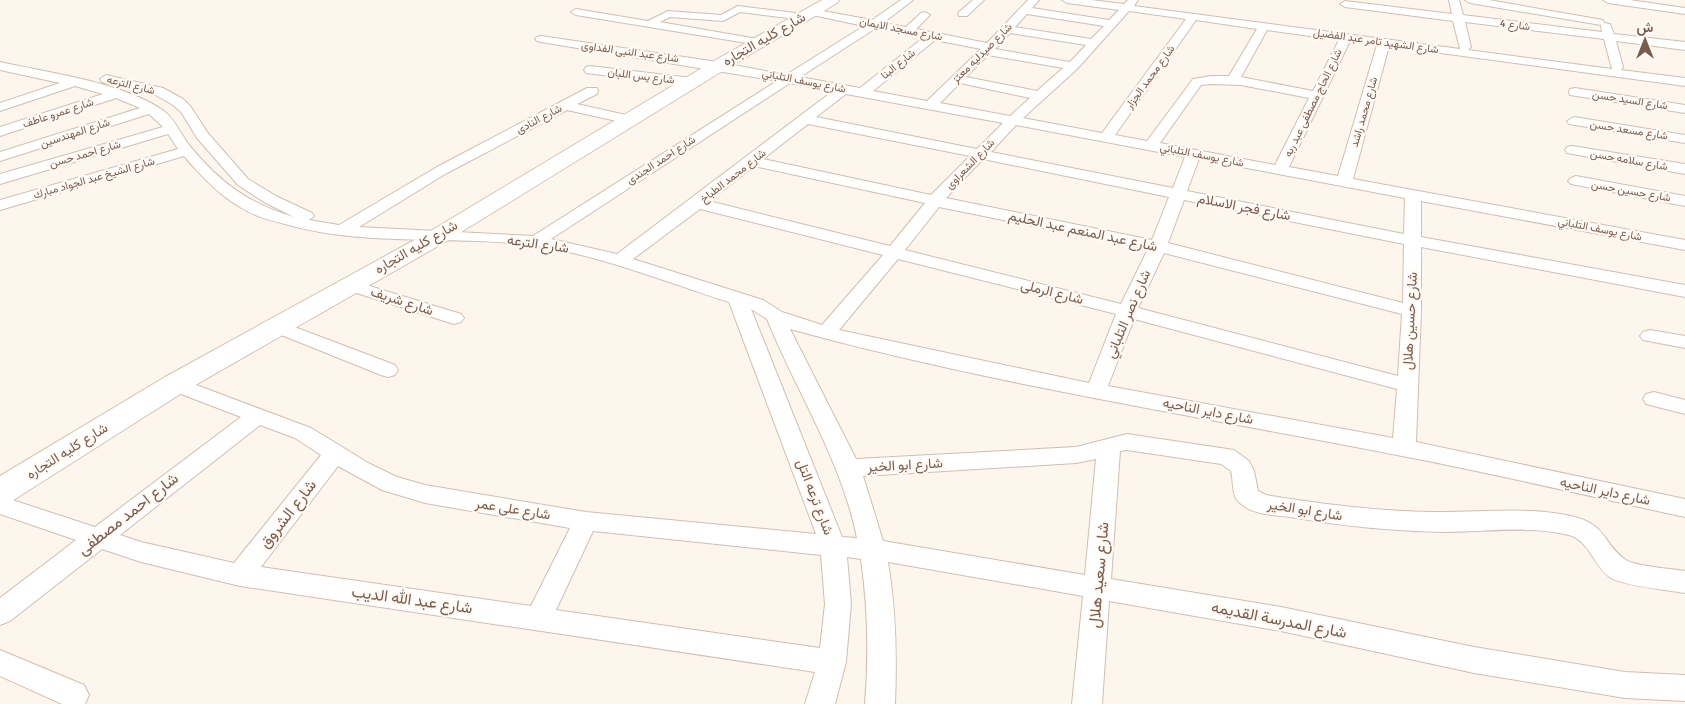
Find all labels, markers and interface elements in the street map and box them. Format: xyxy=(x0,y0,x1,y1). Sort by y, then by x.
street label: شارع كليه التجاره xyxy=(719,8,810,71)
street label: شارع مسجد الايمان xyxy=(858,15,944,44)
north arrow xyxy=(1620,15,1670,65)
street label: شارع 4 xyxy=(1499,17,1531,34)
text: ش xyxy=(1637,19,1654,36)
street label: شارع صيدليه معتز xyxy=(949,20,1016,87)
street label: شارع الشهيد تامر عبد الفضيل xyxy=(1312,26,1440,57)
street label: شارع عبد النبى الفداوى xyxy=(580,39,680,66)
street label: شارع محمد الجزار xyxy=(1122,42,1178,113)
street label: شارع البنا xyxy=(878,46,919,83)
street label: شارع الحاج مصطفى عبد ربه xyxy=(1281,47,1346,160)
street label: شارع يس اللبان xyxy=(607,65,676,88)
street label: شارع يوسف التلباني xyxy=(760,66,847,99)
street label: شارع الترعه xyxy=(105,73,157,98)
street label: شارع محمد راشد xyxy=(1348,75,1381,149)
street label: شارع السيد حسن xyxy=(1591,88,1669,113)
street label: شارع عمرو عاطف xyxy=(21,95,96,132)
street label: شارع النادى xyxy=(514,101,565,137)
street label: شارع المهندسين xyxy=(38,116,112,151)
street label: شارع مسعد حسن xyxy=(1589,117,1669,144)
street label: شارع احمد الجندى xyxy=(624,133,699,188)
street label: شارع الشعراوى xyxy=(943,136,998,192)
street label: شارع احمد حسن xyxy=(48,138,123,171)
street label: شارع يوسف التلباني xyxy=(1158,140,1245,173)
street label: شارع محمد الطباخ xyxy=(698,146,769,206)
street label: شارع سلامه حسن xyxy=(1589,147,1669,174)
street label: شارع الشيخ عبد الجواد مبارك xyxy=(32,154,157,203)
street label: شارع حسين حسن xyxy=(1590,178,1672,205)
street label: شارع فجر الاسلام xyxy=(1196,190,1292,226)
street label: شارع عبد المنعم عبد الحليم xyxy=(1007,207,1159,257)
street label: شارع يوسف التلباني xyxy=(1556,214,1643,247)
street label: شارع كليه التجاره xyxy=(371,216,462,279)
street label: شارع الترعه xyxy=(506,231,570,259)
street label: شارع نصر التلباني xyxy=(1102,267,1157,362)
street label: شارع حسين هلال xyxy=(1399,271,1423,371)
street label: شارع الرملى xyxy=(1018,276,1085,310)
street label: شارع شريف xyxy=(368,283,436,321)
street label: شارع داير الناحيه xyxy=(1161,394,1255,430)
street label: شارع كليه التجاره xyxy=(23,419,112,485)
street label: شارع ابو الخير xyxy=(866,455,943,478)
street label: شارع ترعه التل xyxy=(791,457,837,538)
street label: شارع احمد مصطفى xyxy=(73,468,183,560)
street label: شارع داير الناحيه xyxy=(1558,473,1652,511)
street label: شارع الشروق xyxy=(255,476,322,553)
street label: شارع على عمر xyxy=(473,495,552,525)
street label: شارع ابو الخير xyxy=(1265,496,1344,526)
street label: شارع سعيد هلال xyxy=(1084,521,1115,629)
street label: شارع عبد الله الديب xyxy=(350,582,474,619)
street label: شارع المدرسة القديمه xyxy=(1209,597,1348,644)

